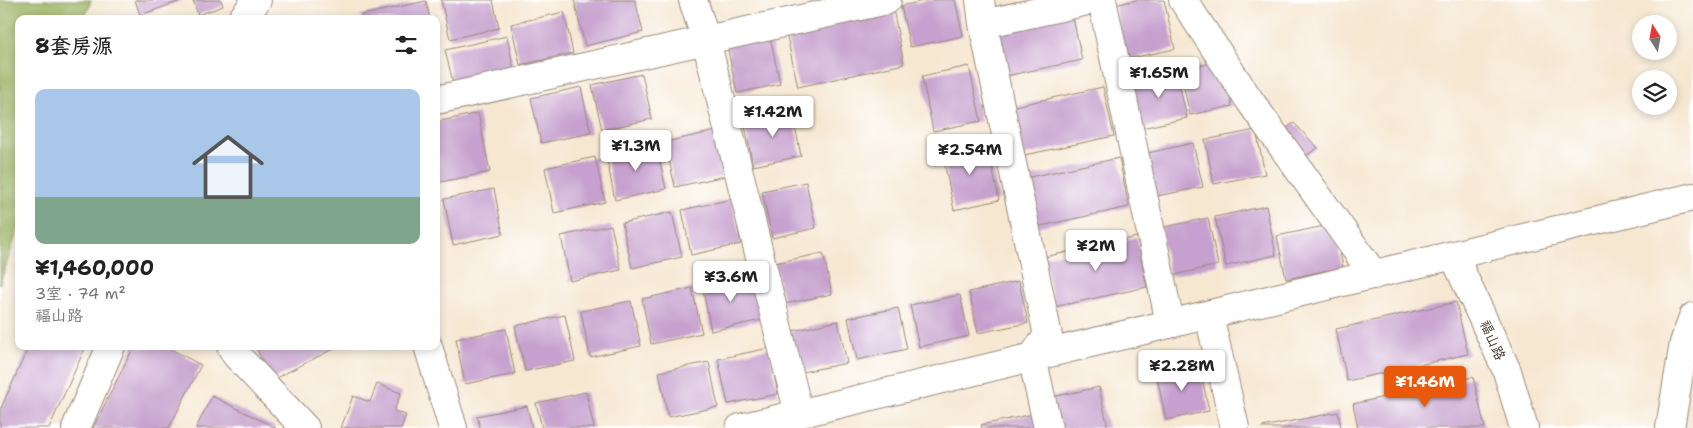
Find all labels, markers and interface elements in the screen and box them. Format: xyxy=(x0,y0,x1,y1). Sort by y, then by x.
north arrow xyxy=(1632,15,1678,60)
map controls xyxy=(1632,15,1677,115)
icon: filters xyxy=(392,31,420,59)
text: 8套房源 xyxy=(35,32,113,60)
pin: ¥1.65M xyxy=(1118,56,1200,99)
text: ¥1.65M xyxy=(1129,62,1189,83)
button: layers xyxy=(1632,70,1677,115)
pin: ¥1.42M xyxy=(732,96,814,138)
text: ¥1.42M xyxy=(744,101,802,122)
icon: home xyxy=(183,122,273,212)
pin: ¥1.3M xyxy=(601,130,671,172)
pin: ¥2.54M xyxy=(929,134,1011,176)
text: ¥1.3M xyxy=(611,135,661,156)
text: ¥2.54M xyxy=(938,139,1002,160)
pin: ¥2M xyxy=(1072,230,1120,272)
text: ¥2M xyxy=(1077,235,1115,256)
text: ¥1,460,000 xyxy=(35,254,154,282)
pin: ¥3.6M xyxy=(696,260,766,303)
text: ¥3.6M xyxy=(704,266,758,287)
text: 3室 · 74 m² xyxy=(35,283,126,304)
text: 福山路 xyxy=(35,305,83,326)
street label: 福山路 xyxy=(1476,317,1510,363)
pin: ¥2.28M xyxy=(1141,350,1223,392)
text: ¥2.28M xyxy=(1149,355,1215,376)
pin: ¥1.46M xyxy=(1384,366,1466,408)
text: ¥1.46M xyxy=(1395,371,1455,392)

